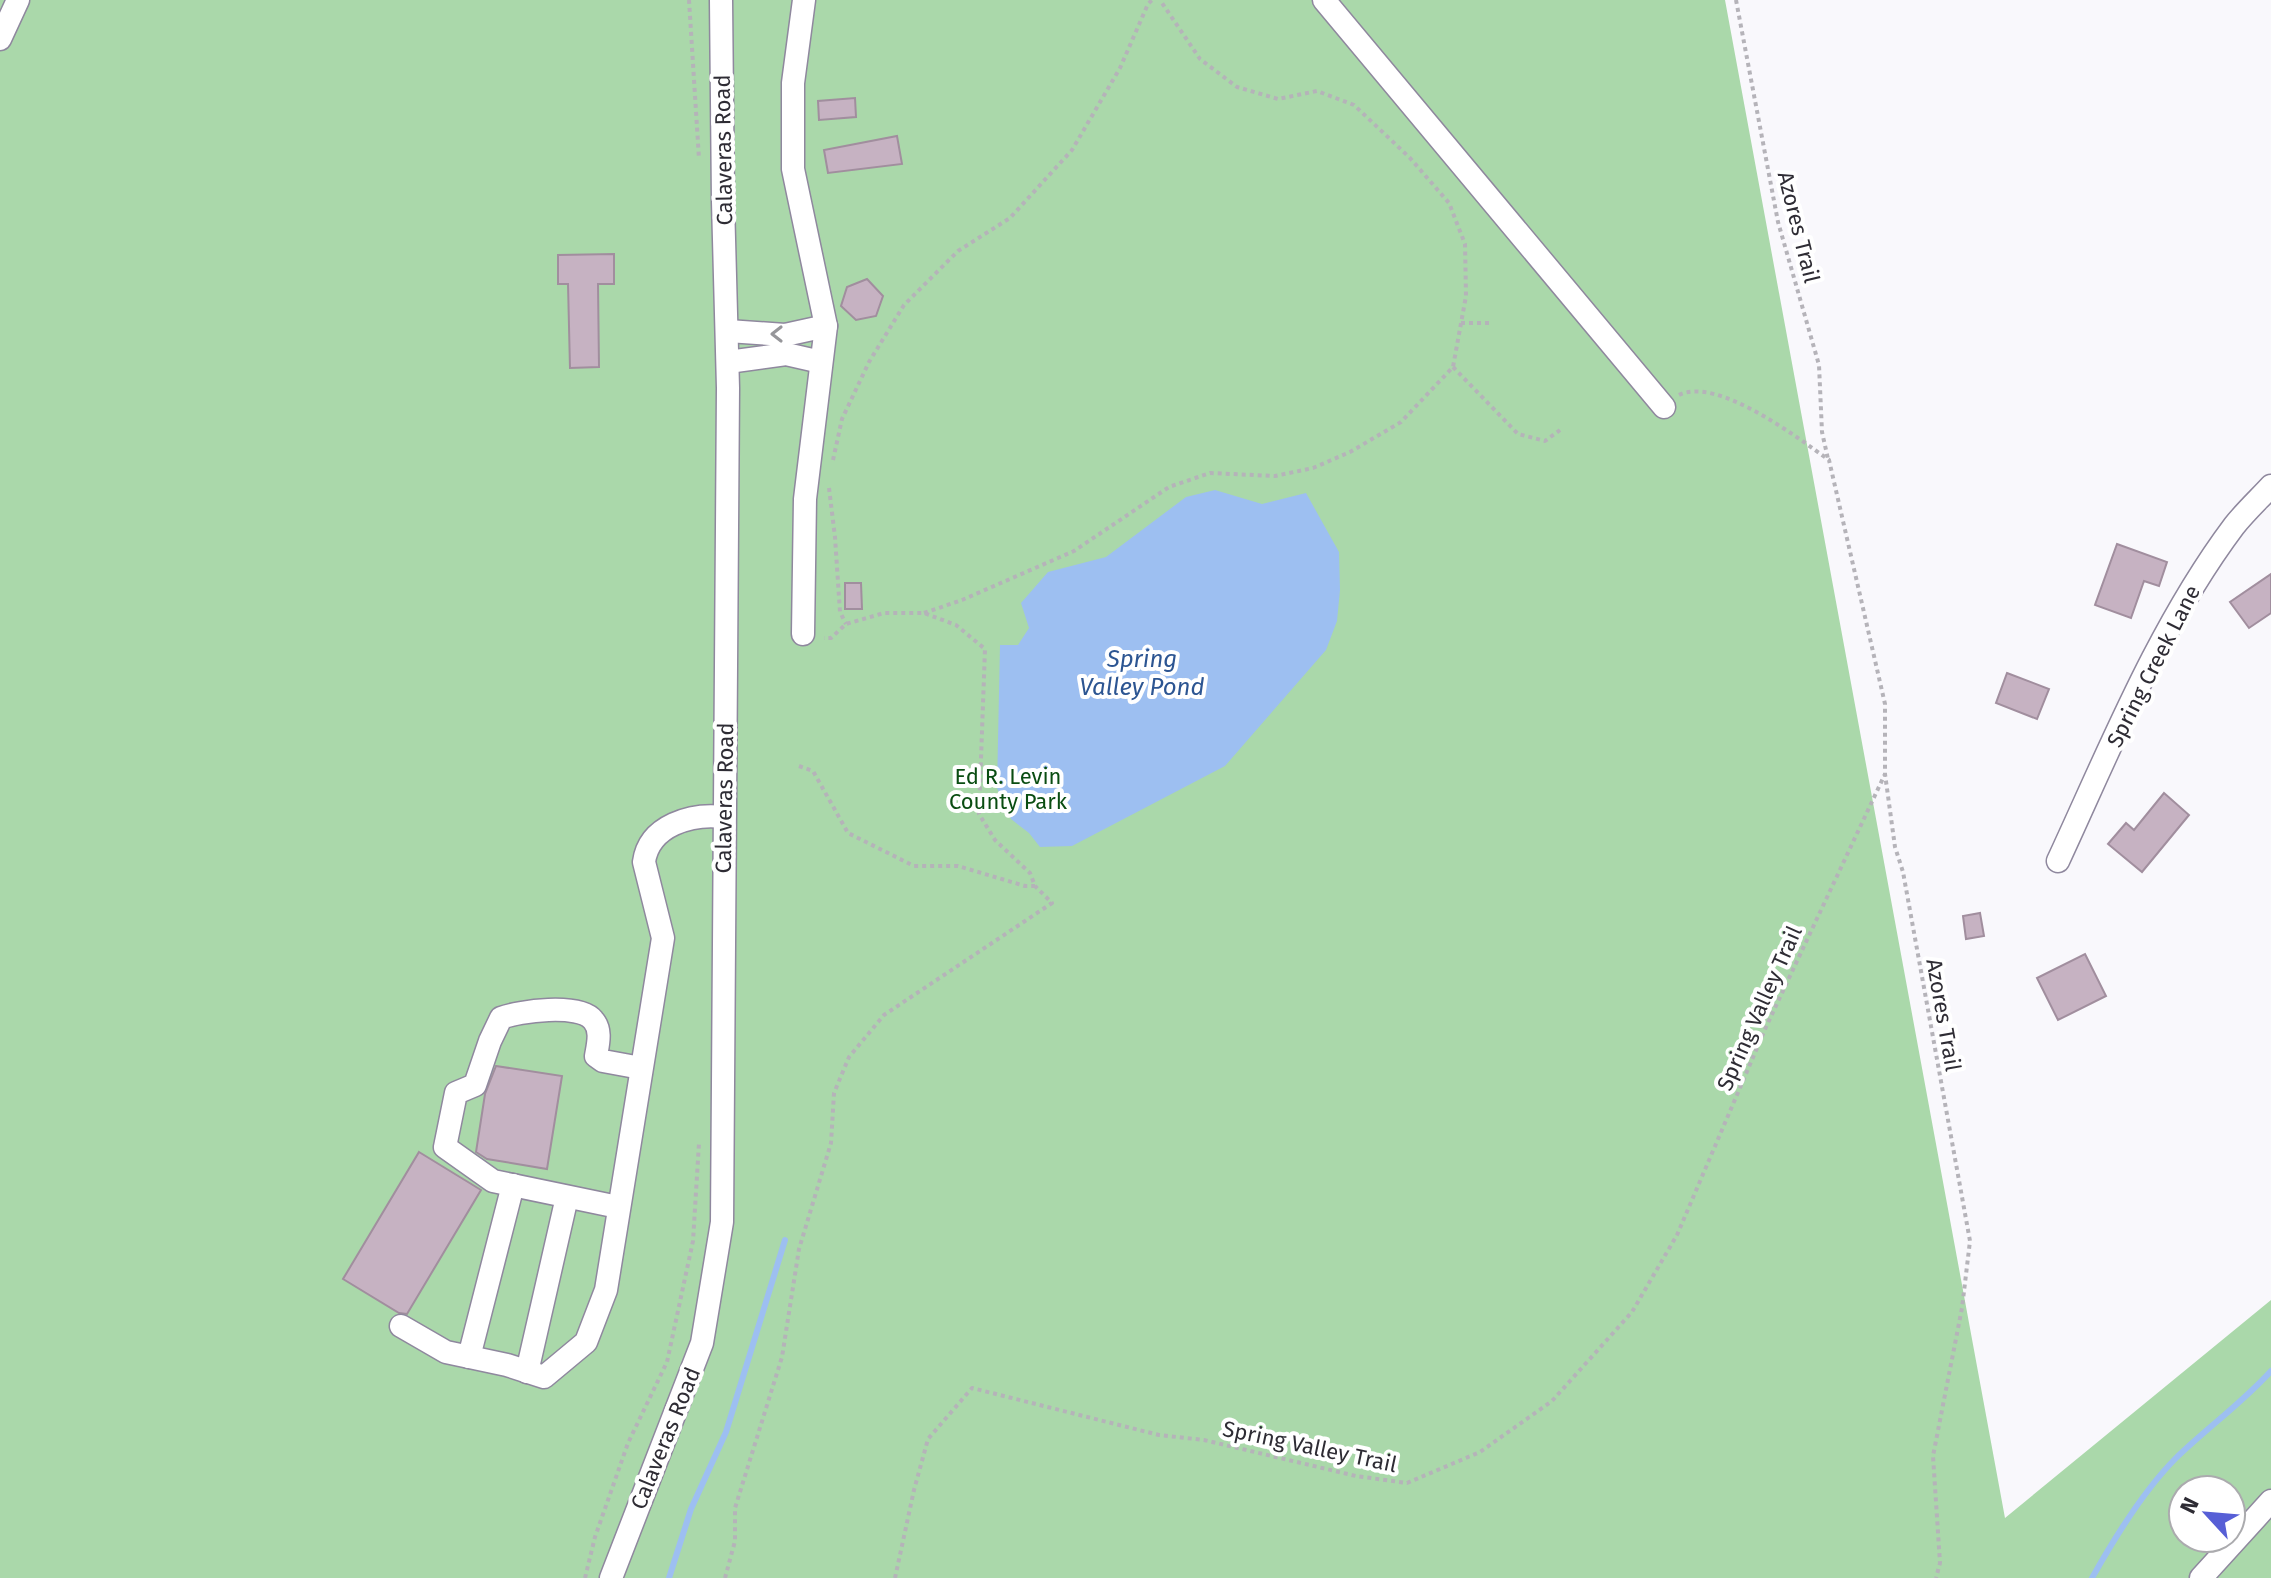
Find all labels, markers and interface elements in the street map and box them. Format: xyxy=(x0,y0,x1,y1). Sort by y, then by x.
street label: Calaveras Road xyxy=(709,74,738,226)
street label: Azores Trail xyxy=(1772,169,1825,286)
one-way arrow xyxy=(770,325,783,342)
street label: Spring Creek Lane xyxy=(2101,581,2206,752)
water label: Spring Valley Pond xyxy=(1079,645,1205,701)
street label: Calaveras Road xyxy=(710,722,739,874)
park label: Ed R. Levin County Park xyxy=(949,763,1068,815)
street label: Spring Valley Trail xyxy=(1711,922,1808,1095)
street label: Azores Trail xyxy=(1920,957,1967,1074)
street label: Calaveras Road xyxy=(625,1363,706,1513)
street label: Spring Valley Trail xyxy=(1220,1415,1399,1478)
north arrow xyxy=(2167,1474,2247,1554)
text: N xyxy=(2174,1493,2205,1518)

